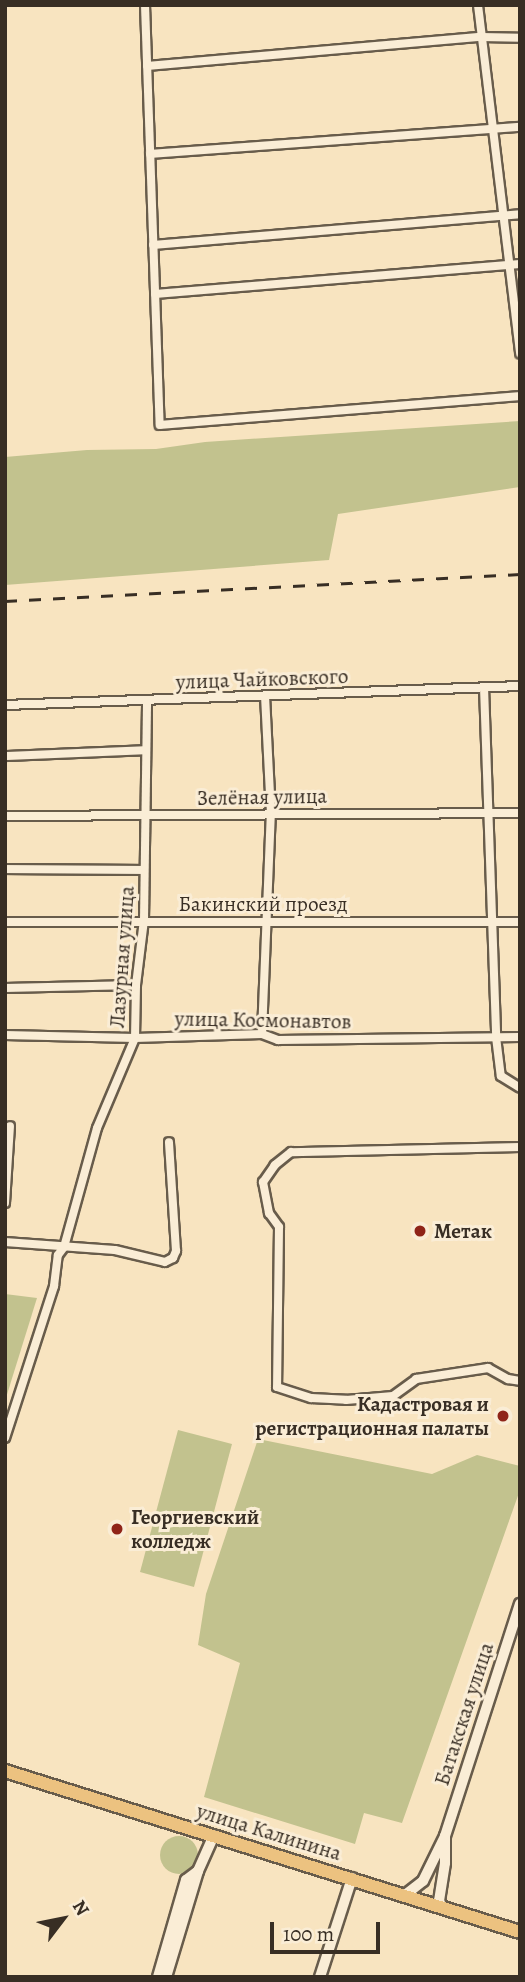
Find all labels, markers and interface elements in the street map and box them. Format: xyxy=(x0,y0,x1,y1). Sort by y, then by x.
street label: улица Чайковского xyxy=(175,663,349,695)
street label: Зелёная улица xyxy=(197,783,327,811)
street label: Лазурная улица xyxy=(104,885,140,1029)
street label: Бакинский проезд xyxy=(179,891,347,917)
street label: улица Космонавтов xyxy=(174,1006,352,1034)
place label: Метак xyxy=(434,1218,492,1244)
marker: Метак xyxy=(412,1223,428,1239)
place label: Кадастровая и регистрационная палаты xyxy=(255,1391,489,1441)
marker: Кадастровая и регистрационная палаты xyxy=(495,1408,511,1424)
place label: Георгиевский колледж xyxy=(131,1504,259,1554)
marker: Георгиевский колледж xyxy=(109,1521,125,1537)
street label: Батакская улица xyxy=(429,1639,499,1789)
street label: улица Калинина xyxy=(194,1798,344,1866)
north arrow xyxy=(28,1884,98,1954)
text: N xyxy=(66,1895,96,1921)
scale bar xyxy=(273,1909,383,1953)
text: 100 m xyxy=(283,1920,334,1948)

